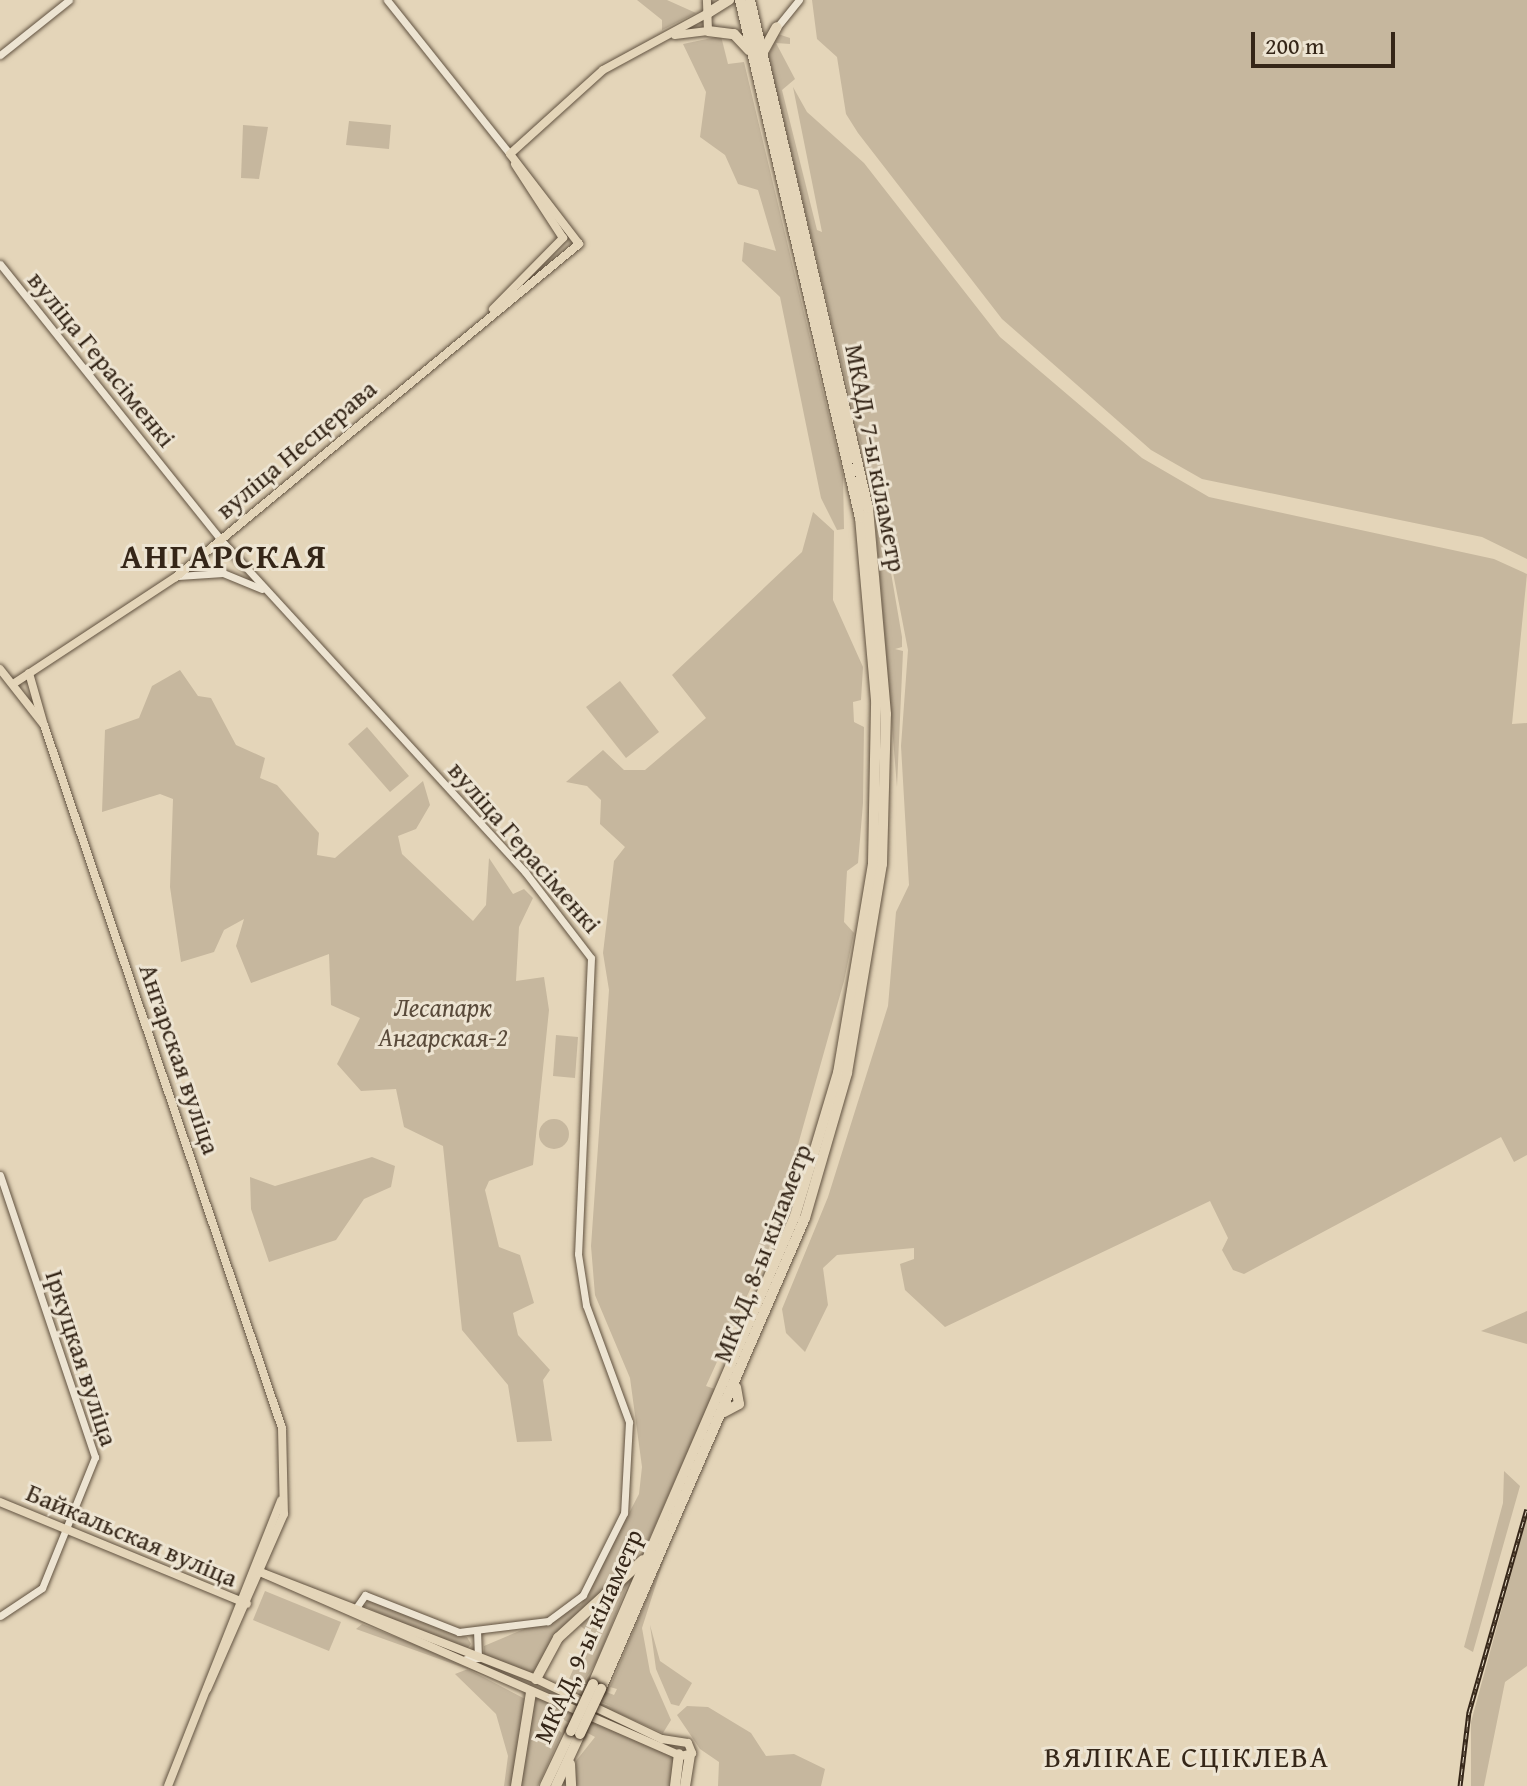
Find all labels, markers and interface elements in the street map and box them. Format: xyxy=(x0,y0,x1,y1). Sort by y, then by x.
scale bar xyxy=(1255,16,1399,66)
text: 200 m xyxy=(1265,28,1325,63)
street label: вуліца Герасіменкі xyxy=(22,265,182,453)
street label: МКАД, 7-ы кіламетр xyxy=(839,342,913,574)
street label: вуліца Несцерава xyxy=(209,373,383,525)
district label: АНГАРСКАЯ xyxy=(120,536,328,576)
street label: вуліца Герасіменкі xyxy=(442,755,608,939)
street label: Ангарская вуліца xyxy=(133,960,227,1158)
park label: Лесапарк Ангарская-2 xyxy=(378,991,508,1052)
street label: МКАД, 8-ы кіламетр xyxy=(706,1140,818,1366)
street label: Іркуцкая вуліца xyxy=(39,1266,125,1450)
street label: Байкальская вуліца xyxy=(22,1476,242,1594)
street label: МКАД, 9-ы кіламетр xyxy=(527,1524,649,1748)
district label: ВЯЛІКАЕ СЦІКЛЕВА xyxy=(1044,1738,1330,1774)

